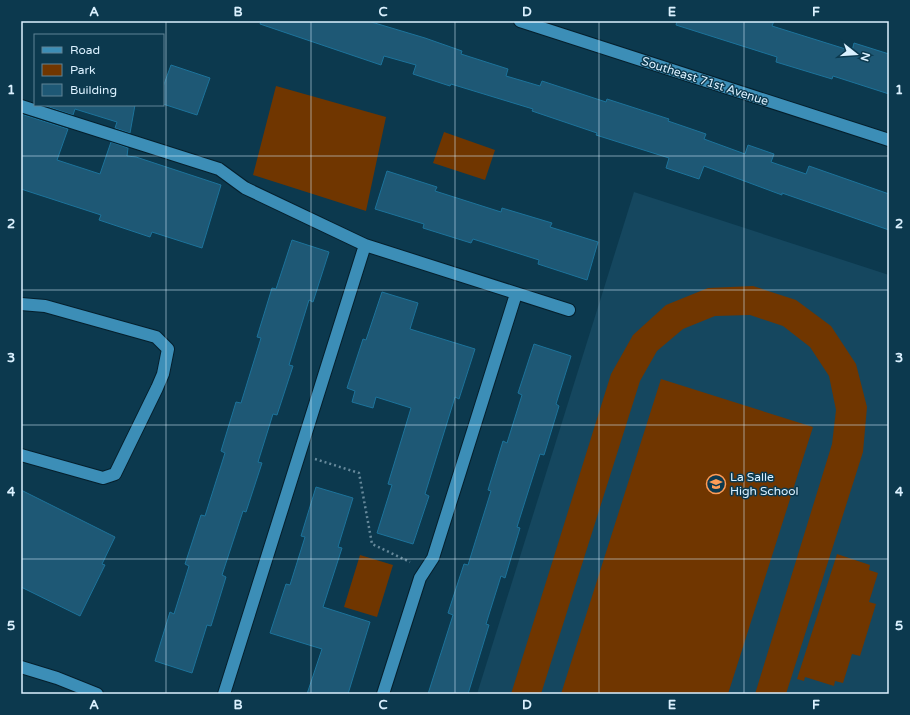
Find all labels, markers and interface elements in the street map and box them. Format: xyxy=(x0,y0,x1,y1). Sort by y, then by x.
text: A xyxy=(89,4,99,20)
text: B xyxy=(233,4,243,20)
text: C xyxy=(378,4,388,20)
text: D xyxy=(522,4,532,20)
text: E xyxy=(668,4,676,20)
text: F xyxy=(812,4,820,20)
legend xyxy=(34,34,164,106)
north arrow xyxy=(836,34,876,74)
text: Road xyxy=(70,43,100,57)
text: N xyxy=(858,51,873,63)
street label: Southeast 71st Avenue xyxy=(640,54,770,108)
text: Park xyxy=(70,63,96,77)
text: 1 xyxy=(7,82,15,98)
text: 1 xyxy=(895,82,903,98)
text: Building xyxy=(70,83,117,97)
text: 2 xyxy=(7,216,15,232)
text: 2 xyxy=(895,216,903,232)
text: 3 xyxy=(7,350,15,366)
text: 3 xyxy=(895,350,903,366)
place label: La Salle High School xyxy=(730,470,799,498)
school or university icon: La Salle High School xyxy=(705,473,727,495)
text: 4 xyxy=(7,484,16,500)
text: 4 xyxy=(895,484,904,500)
text: 5 xyxy=(7,618,15,634)
text: 5 xyxy=(895,618,903,634)
text: A xyxy=(89,697,99,713)
text: B xyxy=(233,697,243,713)
text: C xyxy=(378,697,388,713)
text: D xyxy=(522,697,532,713)
text: E xyxy=(668,697,676,713)
text: F xyxy=(812,697,820,713)

